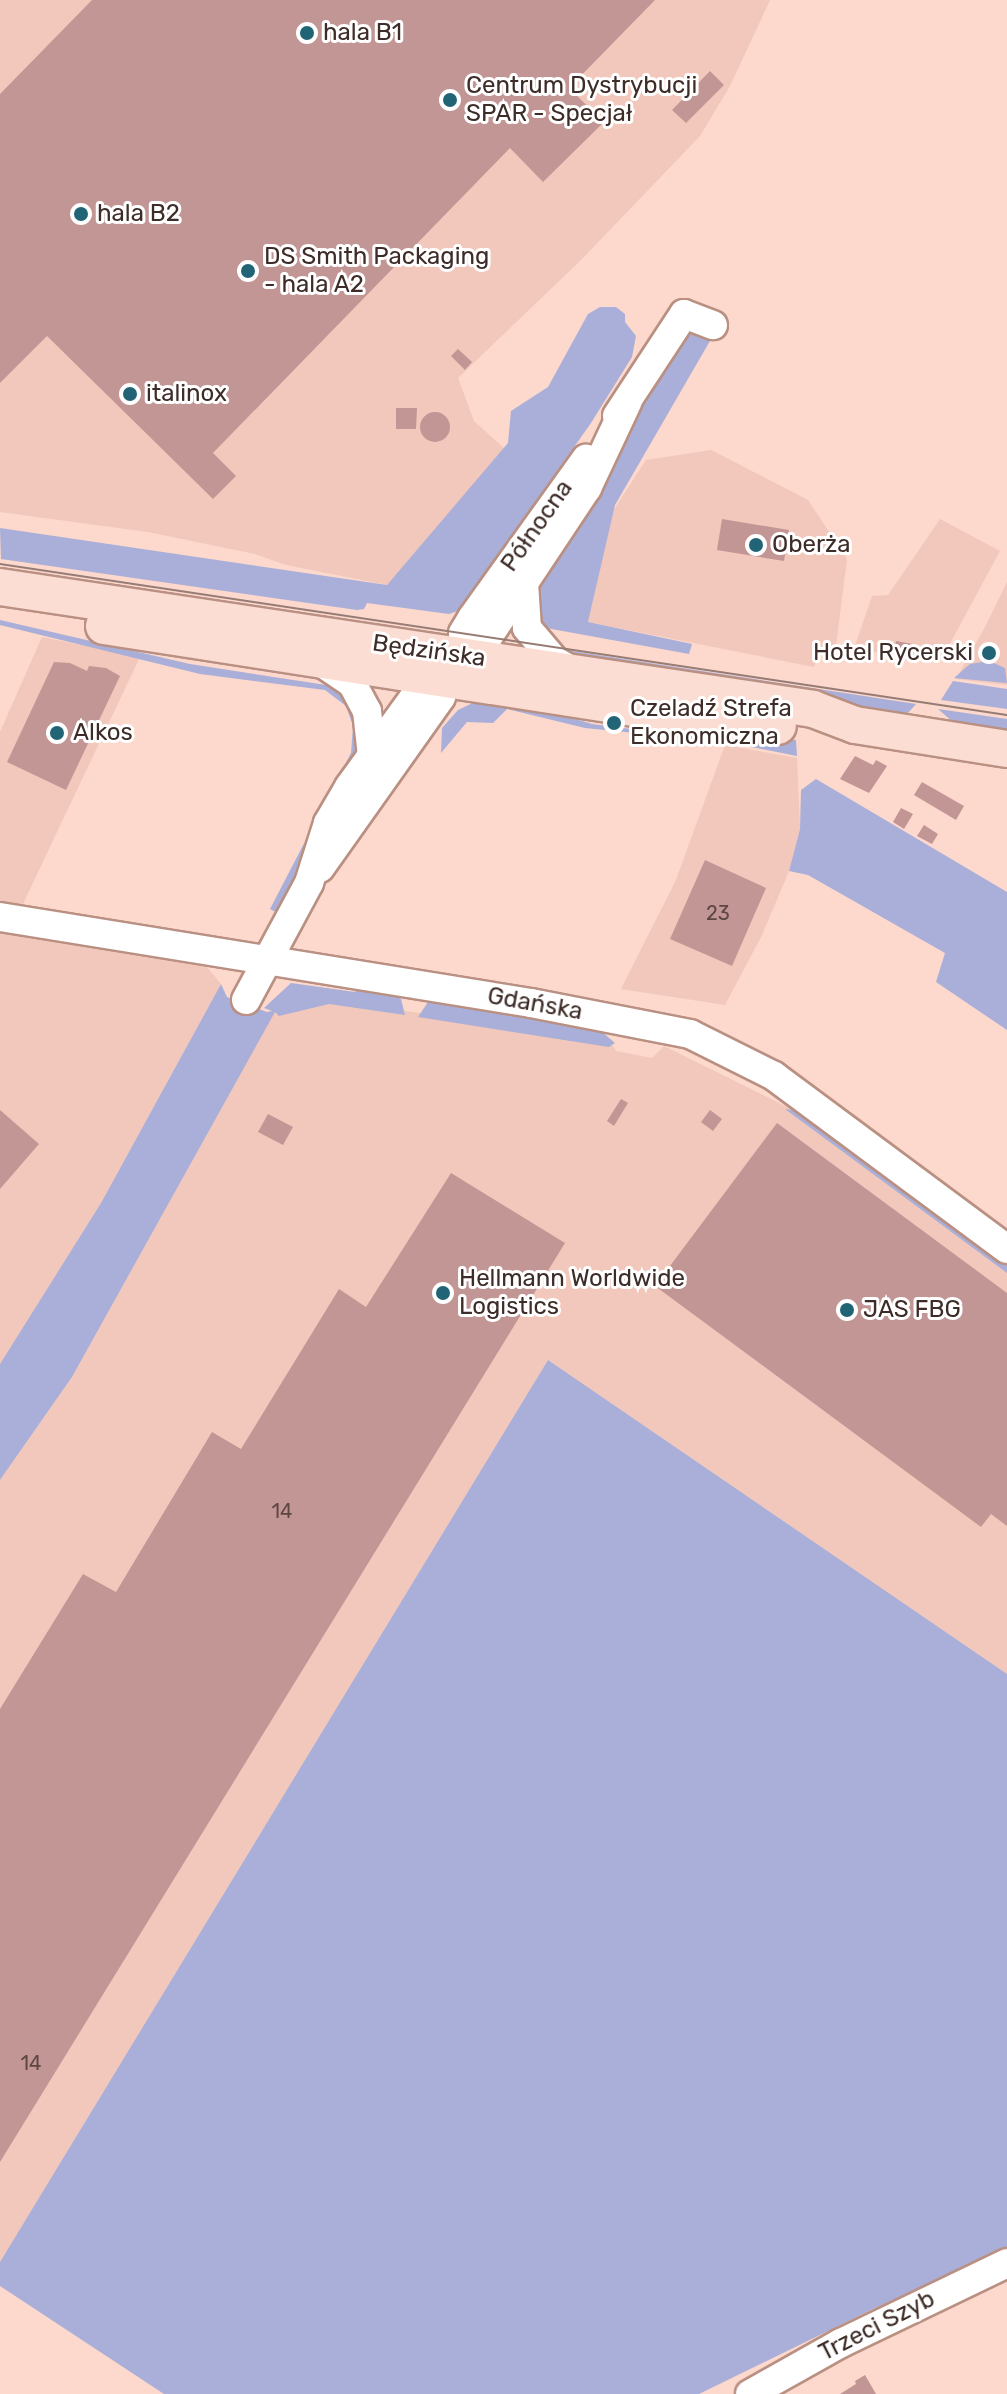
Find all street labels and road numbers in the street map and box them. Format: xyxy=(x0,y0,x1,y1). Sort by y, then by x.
street label: Północna xyxy=(495,475,579,577)
street label: Będzińska xyxy=(371,629,487,673)
street label: Gdańska xyxy=(485,981,585,1027)
street label: Trzeci Szyb xyxy=(814,2285,940,2367)

